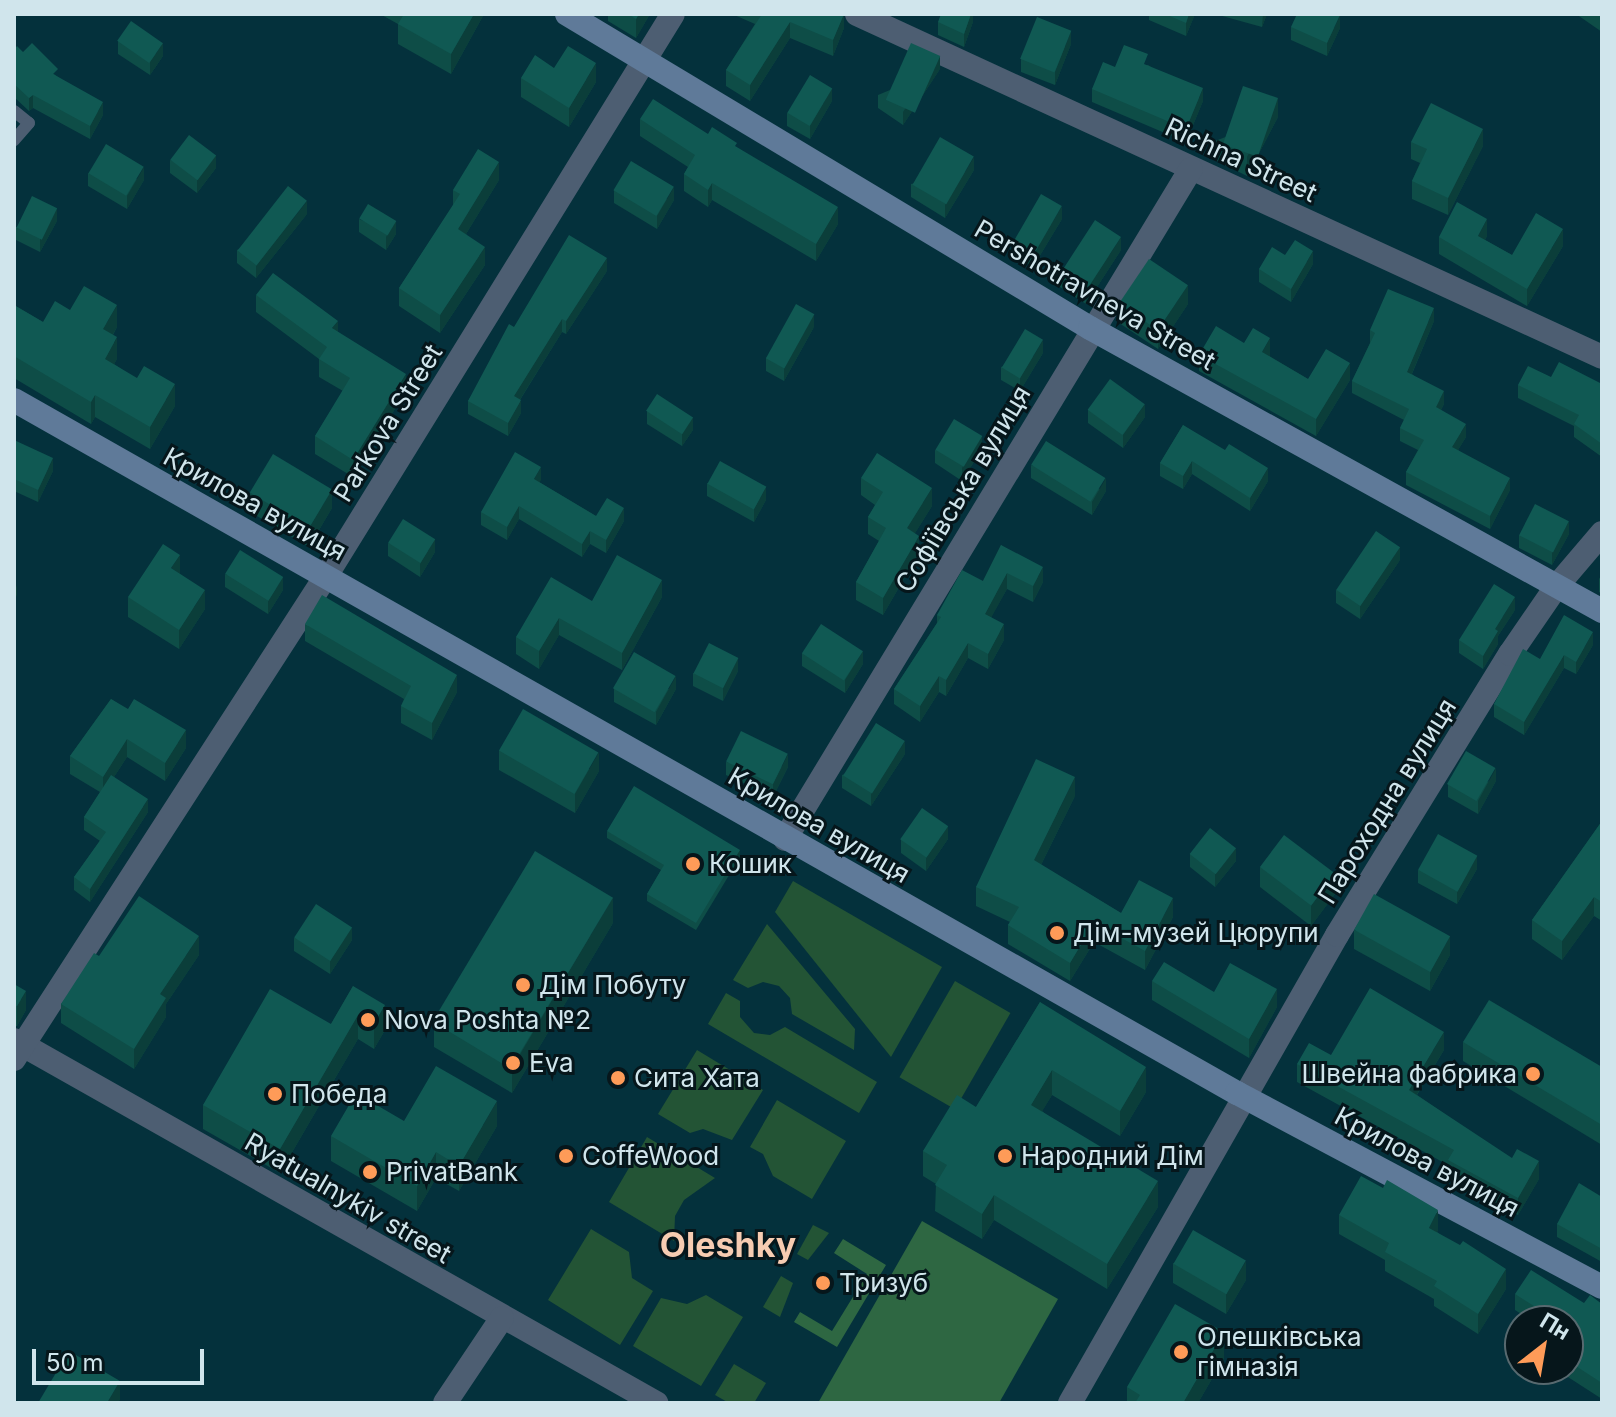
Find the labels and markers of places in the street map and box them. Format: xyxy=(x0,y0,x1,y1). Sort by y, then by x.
place label: Кошик xyxy=(709,848,792,880)
marker: Кошик xyxy=(684,855,702,873)
place label: Дім-музей Цюрупи xyxy=(1073,917,1319,949)
marker: Дім-музей Цюрупи xyxy=(1048,924,1066,942)
place label: Дім Побуту xyxy=(539,969,686,1001)
marker: Дім Побуту xyxy=(514,976,532,994)
place label: Nova Poshta №2 xyxy=(384,1004,591,1036)
marker: Nova Poshta №2 xyxy=(359,1011,377,1029)
place label: Eva xyxy=(529,1047,574,1079)
marker: Eva xyxy=(504,1054,522,1072)
place label: Швейна фабрика xyxy=(1301,1058,1517,1090)
place label: Сита Хата xyxy=(634,1062,760,1094)
marker: Швейна фабрика xyxy=(1524,1065,1542,1083)
marker: Сита Хата xyxy=(609,1069,627,1087)
place label: Победа xyxy=(291,1078,387,1110)
marker: Победа xyxy=(266,1085,284,1103)
place label: CoffeWood xyxy=(582,1140,719,1172)
place label: Народний Дім xyxy=(1021,1140,1204,1172)
marker: CoffeWood xyxy=(557,1147,575,1165)
marker: Народний Дім xyxy=(996,1147,1014,1165)
place label: PrivatBank xyxy=(386,1156,518,1188)
marker: PrivatBank xyxy=(361,1163,379,1181)
place label: Тризуб xyxy=(839,1267,928,1299)
marker: Тризуб xyxy=(814,1274,832,1292)
place label: Олешківська гімназія xyxy=(1197,1321,1362,1382)
marker: Олешківська гімназія xyxy=(1172,1343,1190,1361)

